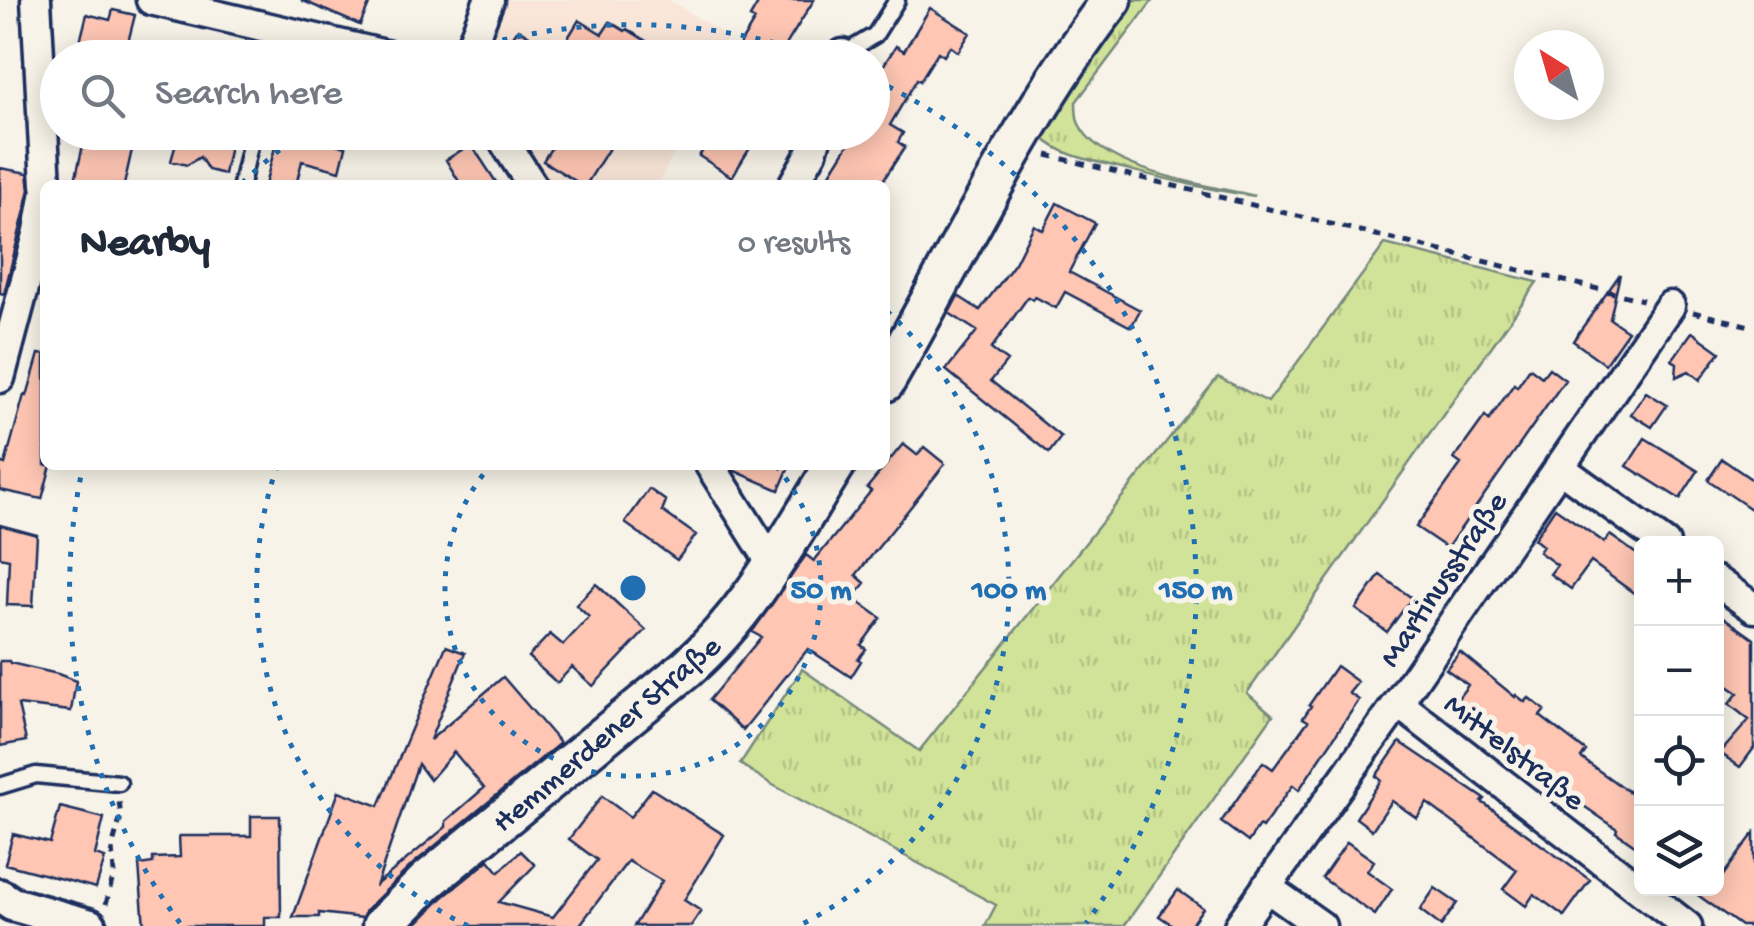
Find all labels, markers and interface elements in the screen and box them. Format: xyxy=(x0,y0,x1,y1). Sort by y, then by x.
north arrow xyxy=(1514,30,1604,120)
search box xyxy=(40,40,890,150)
icon: search xyxy=(75,68,130,123)
text: Search here xyxy=(155,73,342,117)
text: Nearby xyxy=(80,221,210,270)
text: 0 results xyxy=(738,226,850,264)
street label: Martinusstraße xyxy=(1373,486,1518,676)
map controls xyxy=(1634,536,1724,896)
button: + xyxy=(1634,536,1724,626)
centre of rings xyxy=(615,570,651,606)
text: 50 m xyxy=(790,575,852,610)
text: 100 m xyxy=(971,575,1047,610)
text: 150 m xyxy=(1158,575,1233,610)
button: − xyxy=(1634,626,1724,716)
street label: Hemmerdener Straße xyxy=(486,629,731,843)
street label: Mittelstraße xyxy=(1435,687,1591,821)
button: locate xyxy=(1634,716,1724,806)
button: layers xyxy=(1634,806,1724,896)

